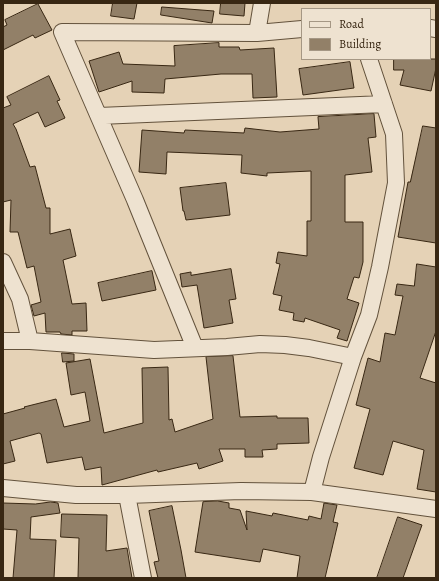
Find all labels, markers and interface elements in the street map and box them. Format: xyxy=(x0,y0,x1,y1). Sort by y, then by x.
legend xyxy=(301,8,431,60)
text: Road xyxy=(339,16,364,32)
text: Building xyxy=(339,36,381,52)

